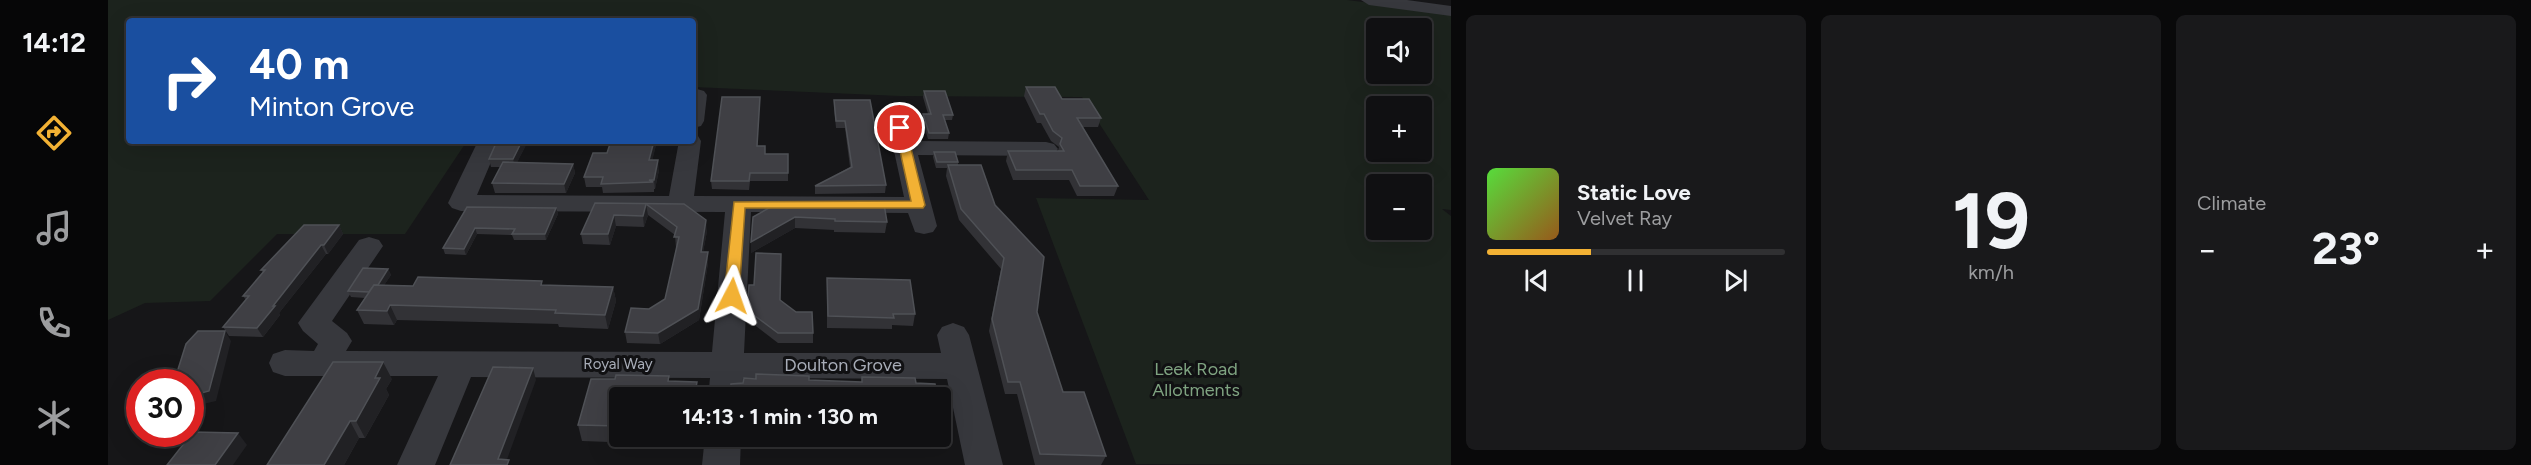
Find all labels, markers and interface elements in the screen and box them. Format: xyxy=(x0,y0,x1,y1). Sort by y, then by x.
map controls xyxy=(1366,18,1432,240)
button: sound xyxy=(1366,18,1432,84)
text: 14:12 xyxy=(22,26,86,59)
text: 40 m xyxy=(249,39,349,90)
icon: right xyxy=(150,42,228,120)
text: Minton Grove xyxy=(249,90,414,123)
button: + xyxy=(1366,96,1432,162)
pin xyxy=(874,102,925,153)
icon: arrive xyxy=(883,111,916,144)
icon: directions xyxy=(33,112,75,154)
button: − xyxy=(1366,174,1432,240)
text: 19 xyxy=(1952,174,2030,268)
text: Static Love xyxy=(1577,179,1691,206)
text: Climate xyxy=(2197,191,2266,215)
text: Velvet Ray xyxy=(1577,206,1672,230)
icon: music xyxy=(33,207,75,249)
text: 23° xyxy=(2312,221,2380,275)
text: − xyxy=(2197,230,2218,269)
text: + xyxy=(2474,230,2495,269)
text: km/h xyxy=(1968,260,2014,284)
position arrow xyxy=(700,264,764,328)
icon: previous xyxy=(1520,264,1553,297)
icon: pause xyxy=(1619,264,1652,297)
icon: next xyxy=(1719,264,1752,297)
icon: phone xyxy=(33,302,75,344)
street label: Doulton Grove xyxy=(784,354,902,376)
street label: Royal Way xyxy=(583,355,653,373)
park label: Leek Road Allotments xyxy=(1152,358,1240,401)
speed limit sign: 30 xyxy=(126,369,204,447)
icon: climate xyxy=(33,397,75,439)
text: 14:13 · 1 min · 130 m xyxy=(682,403,878,430)

